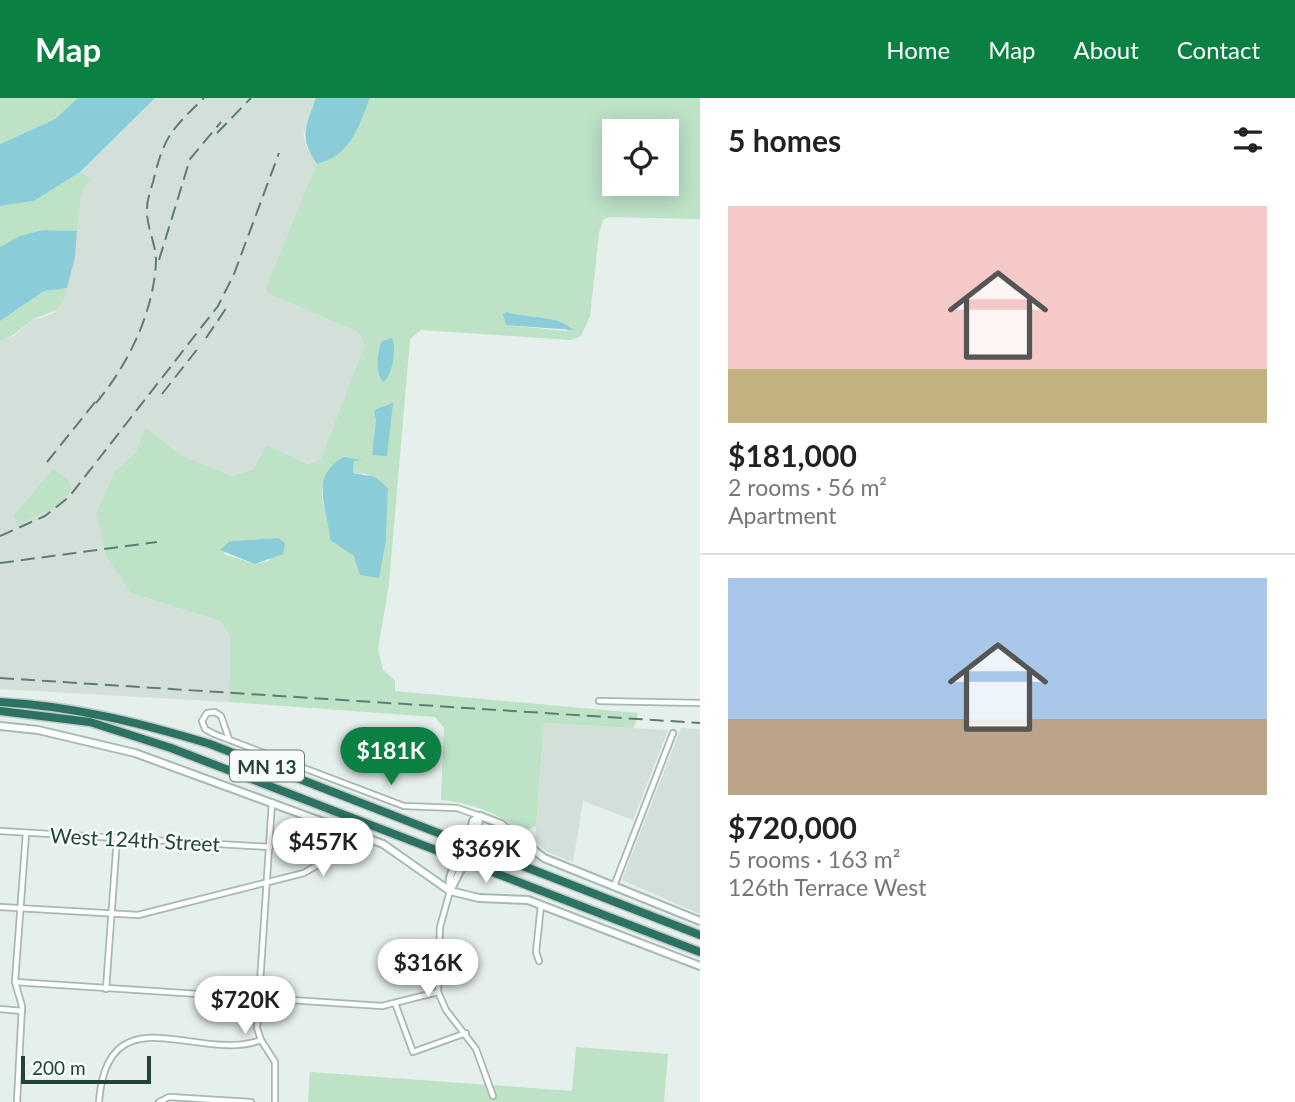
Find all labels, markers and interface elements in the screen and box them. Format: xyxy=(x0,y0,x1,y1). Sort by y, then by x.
text: Map xyxy=(35,29,101,69)
text: Home xyxy=(886,35,950,64)
text: Map xyxy=(988,35,1036,64)
text: About xyxy=(1074,35,1139,64)
text: Contact xyxy=(1177,35,1260,64)
map controls xyxy=(602,119,679,196)
button: locate xyxy=(602,119,679,196)
icon: filters xyxy=(1229,121,1267,159)
text: 5 homes xyxy=(728,122,841,158)
icon: home xyxy=(935,252,1061,378)
text: $181,000 xyxy=(728,437,857,473)
text: 2 rooms · 56 m² xyxy=(728,473,887,501)
text: Apartment xyxy=(728,501,836,529)
icon: home xyxy=(935,624,1061,750)
pin: $181K xyxy=(342,728,440,787)
text: $181K xyxy=(356,736,426,764)
road number: MN 13 xyxy=(230,750,304,782)
text: $720,000 xyxy=(728,809,857,845)
pin: $457K xyxy=(274,818,372,878)
street label: West 124th Street xyxy=(49,822,221,856)
pin: $369K xyxy=(437,826,535,885)
text: $457K xyxy=(288,827,358,855)
text: $369K xyxy=(451,834,521,862)
text: 5 rooms · 163 m² xyxy=(728,845,900,873)
text: 126th Terrace West xyxy=(728,873,927,901)
pin: $316K xyxy=(379,940,477,999)
text: $316K xyxy=(393,948,463,976)
pin: $720K xyxy=(196,976,294,1036)
text: $720K xyxy=(210,985,280,1013)
scale bar xyxy=(21,1053,150,1085)
text: 200 m xyxy=(32,1056,86,1079)

